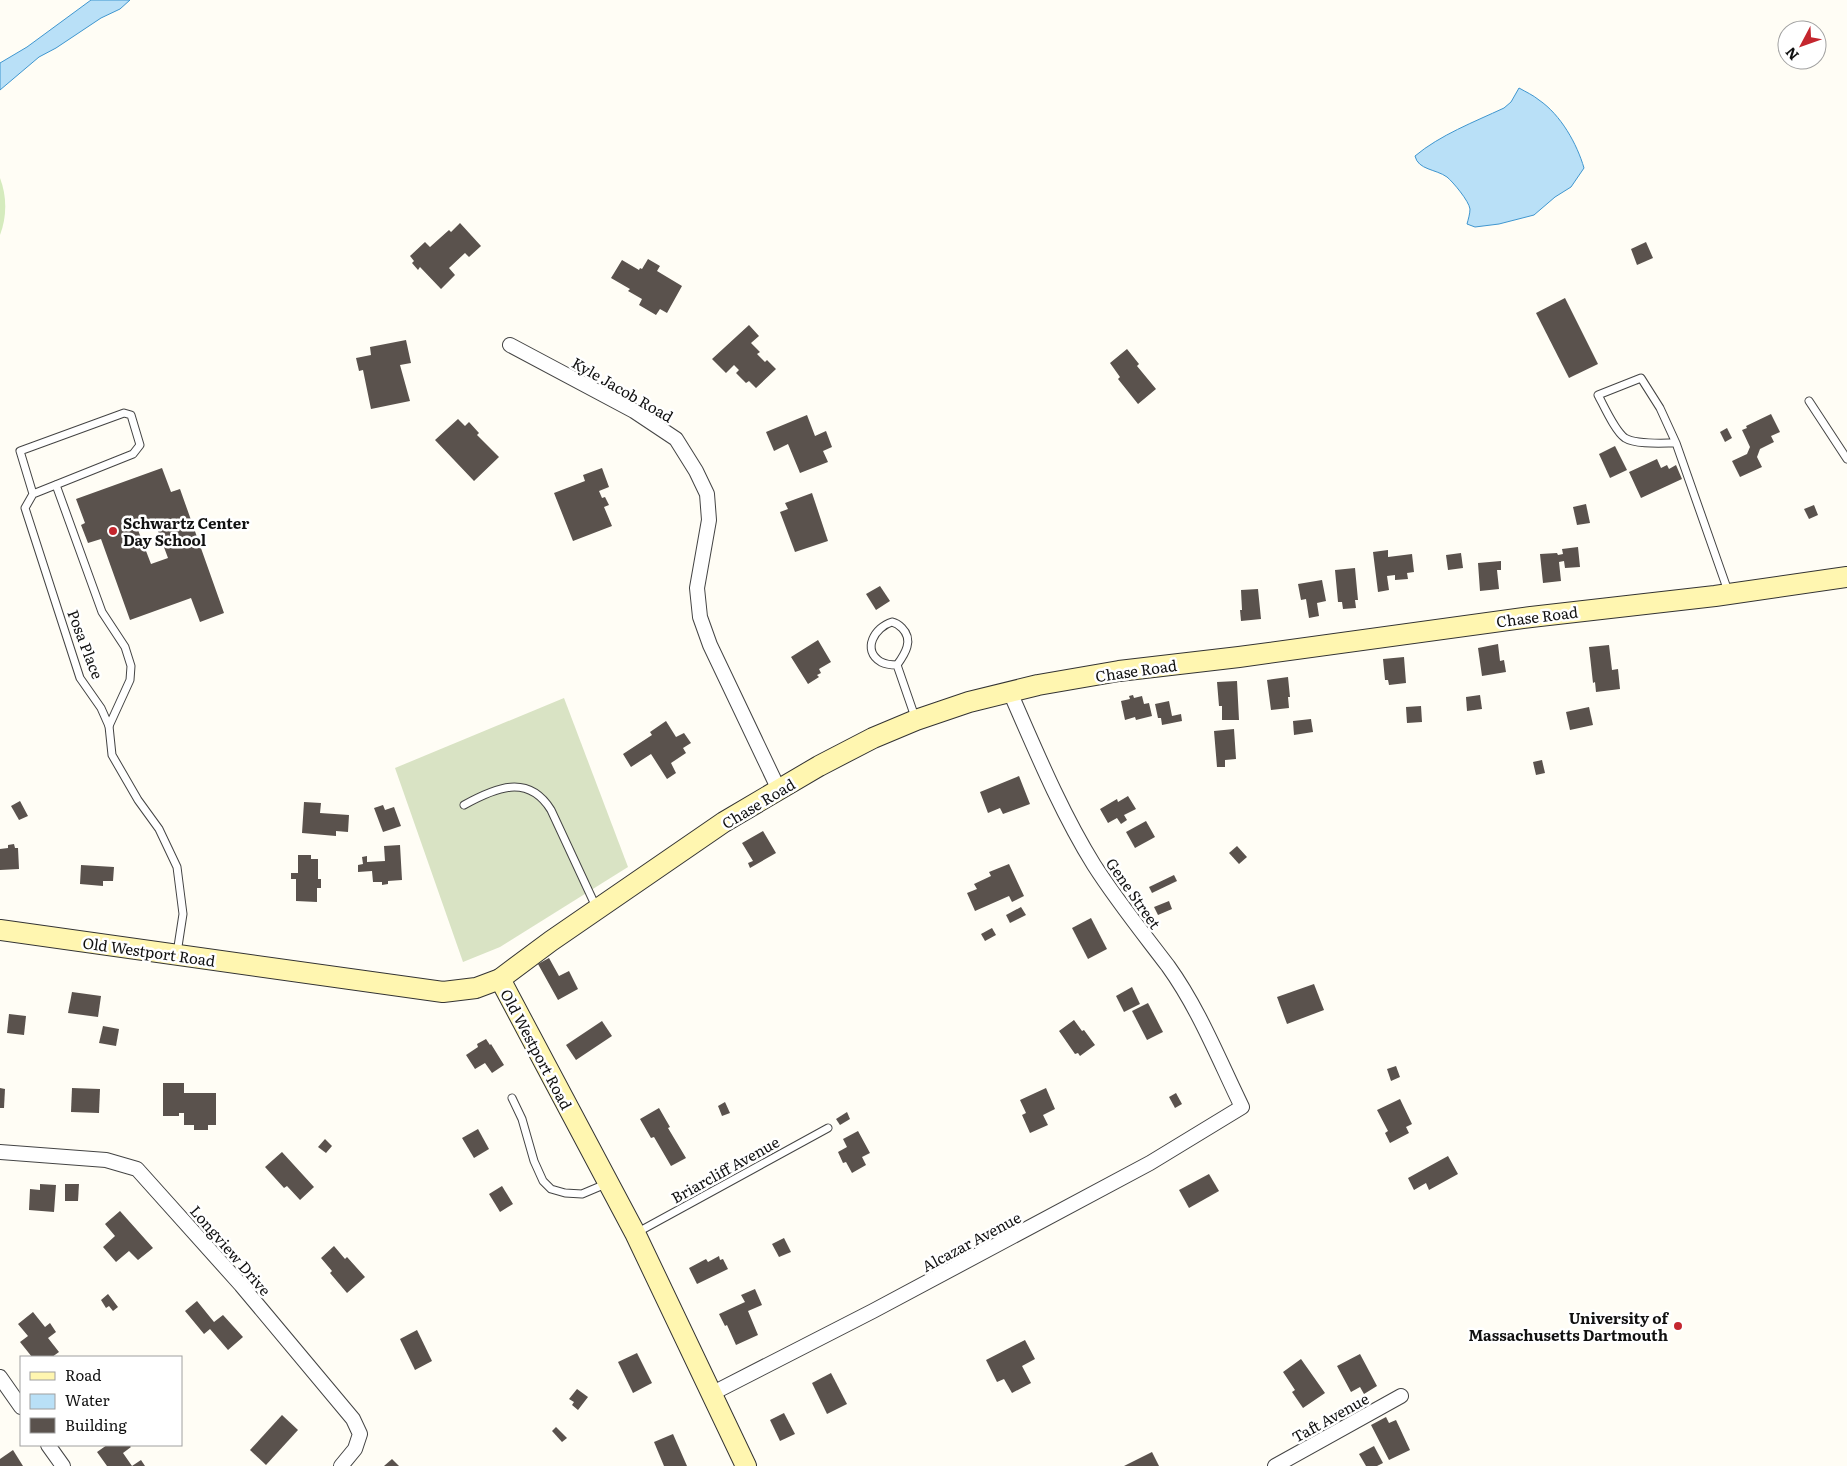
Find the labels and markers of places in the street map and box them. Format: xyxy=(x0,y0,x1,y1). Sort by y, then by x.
place label: Schwartz Center Day School xyxy=(123,511,249,551)
marker: Schwartz Center Day School xyxy=(107,525,119,537)
place label: University of Massachusetts Dartmouth xyxy=(1468,1306,1670,1346)
marker: University of Massachusetts Dartmouth xyxy=(1672,1320,1684,1332)

